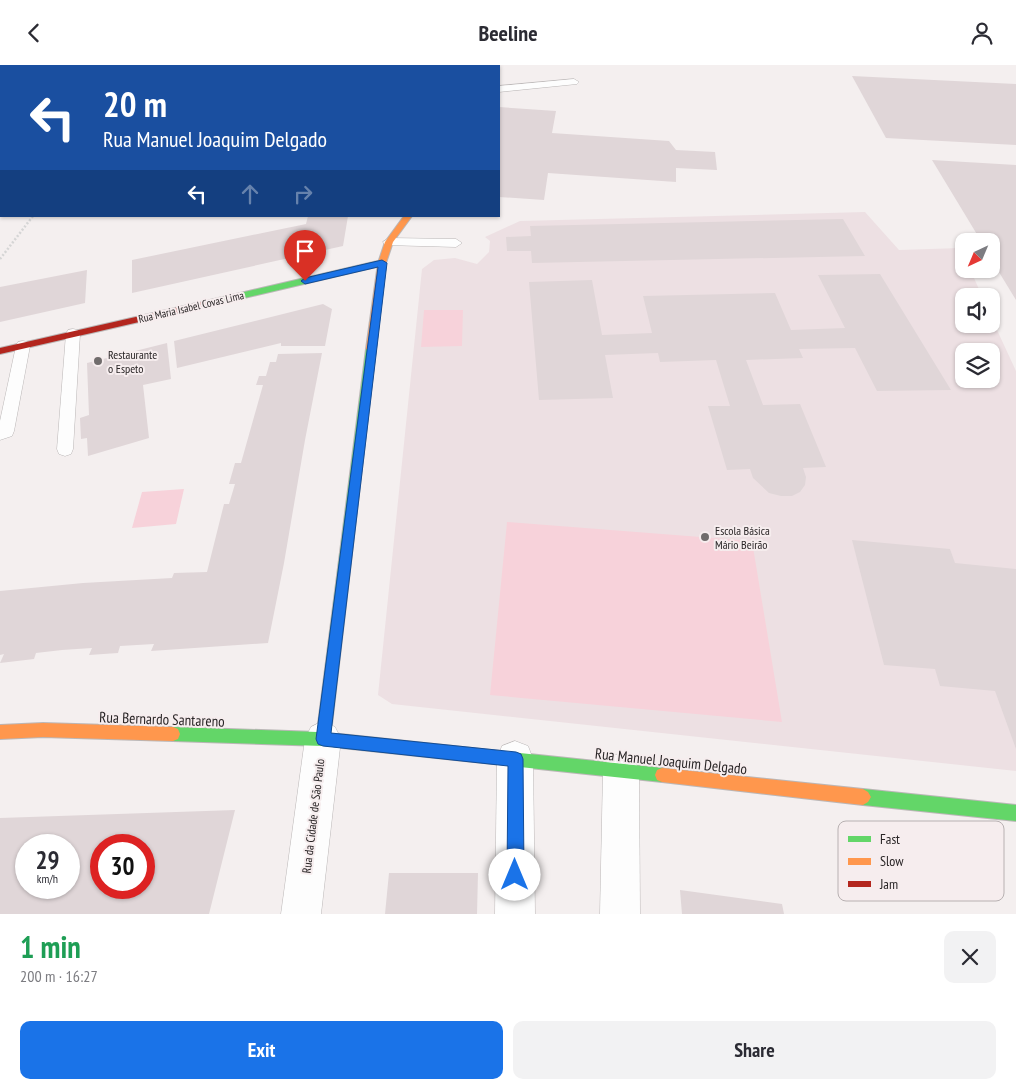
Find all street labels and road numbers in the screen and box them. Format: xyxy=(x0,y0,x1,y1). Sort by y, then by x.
street label: Rua Maria Isabel Covas Lima xyxy=(137,288,245,326)
street label: Rua Bernardo Santareno xyxy=(99,707,225,731)
street label: Rua Manuel Joaquim Delgado xyxy=(594,744,748,778)
street label: Rua da Cidade de São Paulo xyxy=(299,758,327,874)

